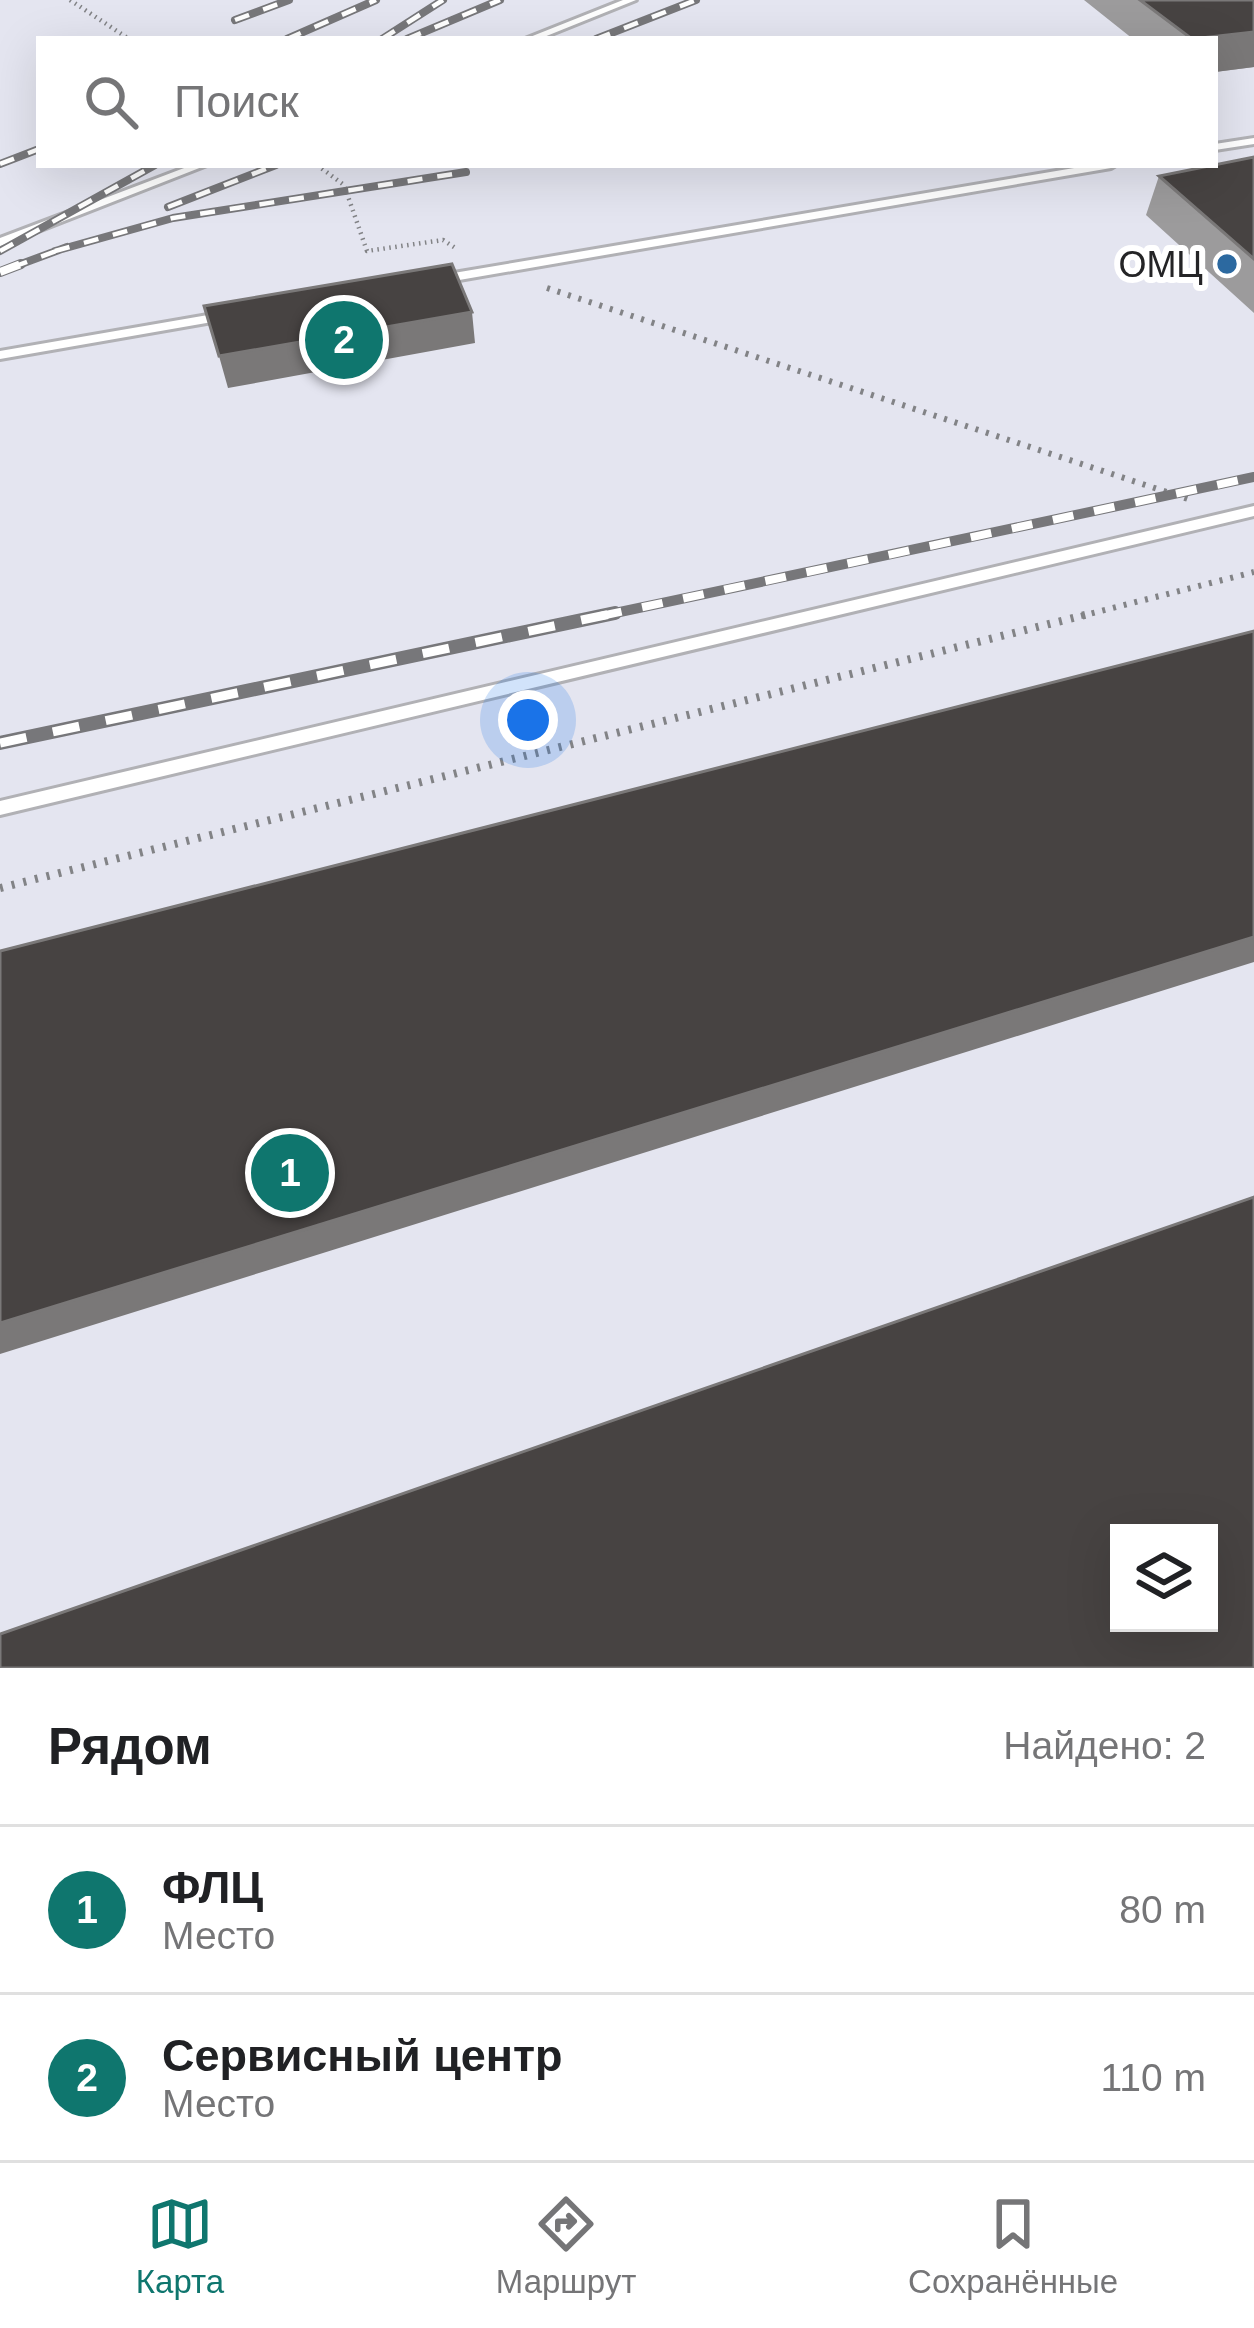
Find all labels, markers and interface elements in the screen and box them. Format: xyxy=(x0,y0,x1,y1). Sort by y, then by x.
search box xyxy=(36,36,1218,168)
icon: search xyxy=(78,69,144,135)
text: Поиск xyxy=(174,76,299,127)
place label: ОМЦ xyxy=(1118,244,1203,285)
marker: ОМЦ xyxy=(1214,251,1240,277)
pin: 2 xyxy=(305,295,383,385)
your location xyxy=(498,690,558,750)
pin: 1 xyxy=(251,1128,329,1218)
map controls xyxy=(1110,1524,1218,1632)
button: layers xyxy=(1110,1524,1218,1632)
text: Рядом xyxy=(48,1718,212,1775)
text: Найдено: 2 xyxy=(1003,1724,1206,1767)
text: ФЛЦ xyxy=(162,1862,263,1913)
text: 1 xyxy=(76,1888,98,1931)
text: 80 m xyxy=(1119,1888,1206,1931)
text: Место xyxy=(162,1914,275,1957)
text: Сервисный центр xyxy=(162,2030,563,2081)
text: 2 xyxy=(76,2056,98,2099)
text: 110 m xyxy=(1101,2056,1206,2099)
text: Место xyxy=(162,2082,275,2125)
tab: Карта xyxy=(136,2191,224,2301)
tab: Маршрут xyxy=(496,2191,636,2301)
tab: Сохранённые xyxy=(908,2191,1118,2301)

